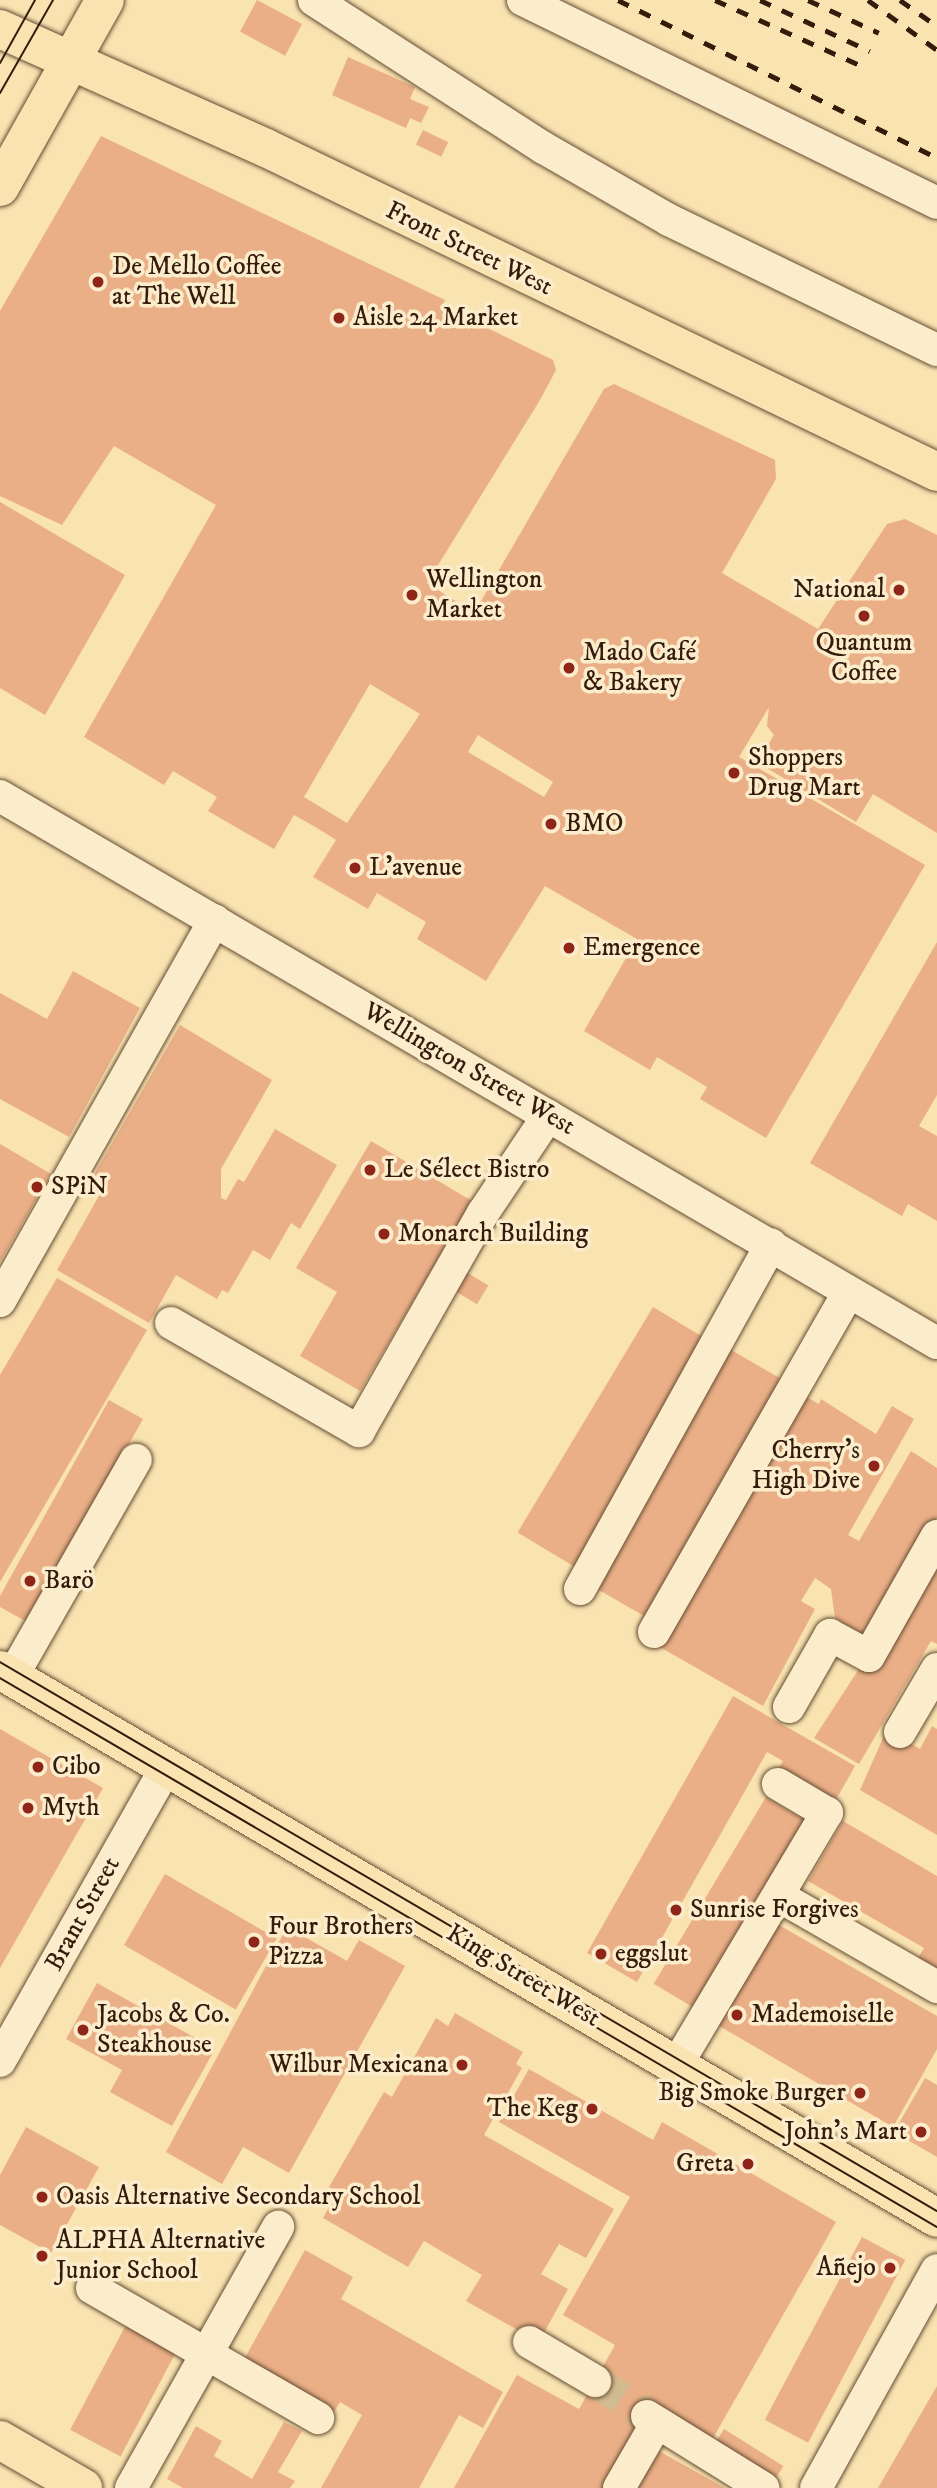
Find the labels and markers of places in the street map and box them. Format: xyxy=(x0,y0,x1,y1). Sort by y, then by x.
place label: De Mello Coffee at The Well xyxy=(112,251,282,312)
marker: De Mello Coffee at The Well xyxy=(90,274,106,290)
place label: Aisle 24 Market xyxy=(353,302,518,334)
marker: Aisle 24 Market xyxy=(331,310,347,326)
place label: Wellington Market xyxy=(426,564,542,626)
place label: National xyxy=(793,574,885,606)
marker: National xyxy=(891,582,907,598)
marker: Wellington Market xyxy=(404,587,420,603)
marker: Quantum Coffee xyxy=(856,608,872,624)
place label: Quantum Coffee xyxy=(816,627,912,688)
place label: Mado Café & Bakery xyxy=(583,637,696,698)
marker: Mado Café & Bakery xyxy=(561,660,577,676)
place label: Shoppers Drug Mart xyxy=(748,742,861,804)
marker: Shoppers Drug Mart xyxy=(726,765,742,781)
place label: BMO xyxy=(565,808,623,840)
marker: BMO xyxy=(543,816,559,832)
place label: L'avenue xyxy=(369,852,462,884)
marker: L'avenue xyxy=(347,860,363,876)
place label: Emergence xyxy=(583,932,700,964)
marker: Emergence xyxy=(561,940,577,956)
place label: Le Sélect Bistro xyxy=(384,1154,549,1186)
marker: Le Sélect Bistro xyxy=(362,1162,378,1178)
place label: SPiN xyxy=(51,1171,108,1203)
marker: SPiN xyxy=(29,1179,45,1195)
place label: Monarch Building xyxy=(398,1218,588,1250)
marker: Monarch Building xyxy=(376,1226,392,1242)
place label: Cherry's High Dive xyxy=(751,1435,860,1496)
marker: Cherry's High Dive xyxy=(866,1458,882,1474)
place label: Barö xyxy=(44,1565,94,1597)
marker: Barö xyxy=(22,1573,38,1589)
place label: Cibo xyxy=(52,1751,101,1783)
marker: Cibo xyxy=(30,1759,46,1775)
place label: Myth xyxy=(42,1792,100,1824)
marker: Myth xyxy=(20,1800,36,1816)
place label: Sunrise Forgives xyxy=(690,1894,859,1926)
marker: Sunrise Forgives xyxy=(668,1902,684,1918)
place label: Four Brothers Pizza xyxy=(268,1911,413,1972)
marker: Four Brothers Pizza xyxy=(246,1934,262,1950)
place label: eggslut xyxy=(615,1938,688,1970)
marker: eggslut xyxy=(593,1946,609,1962)
place label: Jacobs & Co. Steakhouse xyxy=(97,1999,230,2060)
place label: Mademoiselle xyxy=(751,1999,894,2031)
marker: Mademoiselle xyxy=(729,2007,745,2023)
marker: Jacobs & Co. Steakhouse xyxy=(75,2022,91,2038)
place label: Wilbur Mexicana xyxy=(269,2049,448,2081)
marker: Wilbur Mexicana xyxy=(454,2057,470,2073)
place label: Big Smoke Burger xyxy=(658,2077,846,2109)
marker: Big Smoke Burger xyxy=(852,2085,868,2101)
place label: The Keg xyxy=(487,2093,578,2125)
marker: The Keg xyxy=(584,2101,600,2117)
place label: John's Mart xyxy=(784,2116,907,2148)
marker: John's Mart xyxy=(913,2124,929,2140)
place label: Greta xyxy=(676,2148,734,2180)
marker: Greta xyxy=(740,2156,756,2172)
place label: Oasis Alternative Secondary School xyxy=(56,2181,420,2213)
marker: Oasis Alternative Secondary School xyxy=(34,2189,50,2205)
place label: ALPHA Alternative Junior School xyxy=(56,2225,265,2286)
marker: ALPHA Alternative Junior School xyxy=(34,2248,50,2264)
place label: Añejo xyxy=(816,2252,876,2284)
marker: Añejo xyxy=(882,2260,898,2276)

